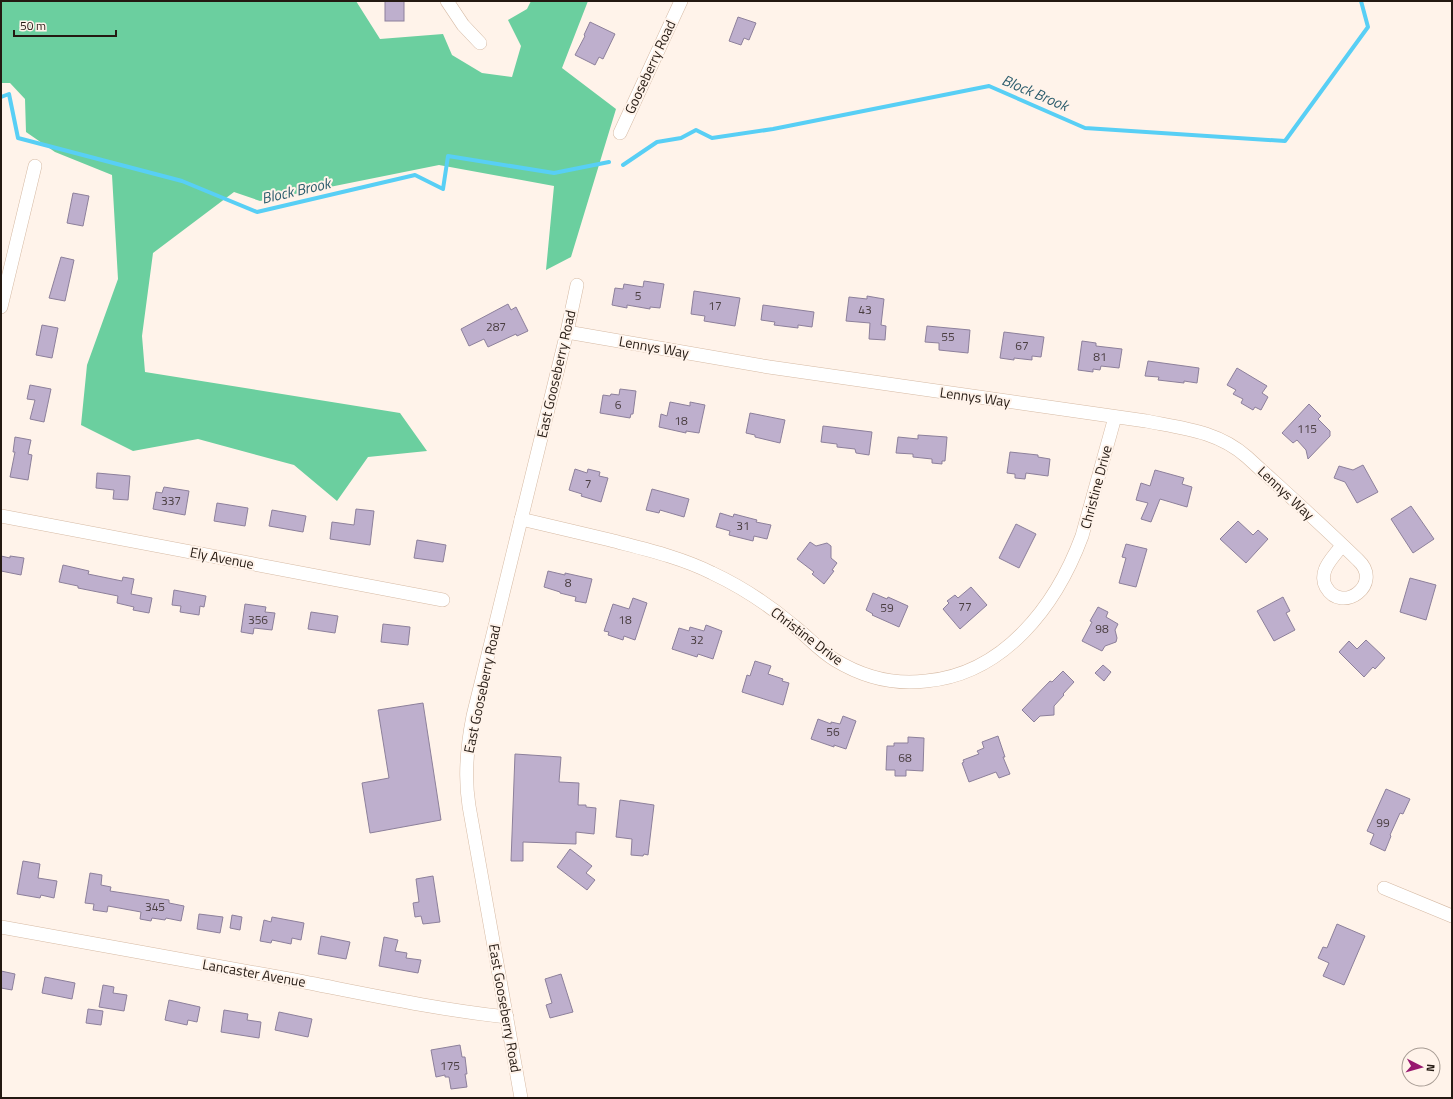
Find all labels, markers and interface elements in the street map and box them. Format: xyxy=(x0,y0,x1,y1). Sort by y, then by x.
scale bar xyxy=(14,12,116,38)
text: 50 m xyxy=(20,16,46,35)
street label: Gooseberry Road xyxy=(619,16,680,117)
water label: Block Brook xyxy=(998,68,1074,118)
water label: Block Brook xyxy=(259,171,335,210)
house number: 5 xyxy=(635,286,642,305)
house number: 17 xyxy=(708,296,722,315)
house number: 43 xyxy=(858,300,872,319)
street label: East Gooseberry Road xyxy=(531,308,580,440)
house number: 287 xyxy=(486,317,506,336)
house number: 55 xyxy=(941,327,955,346)
street label: Lennys Way xyxy=(617,330,691,363)
house number: 67 xyxy=(1015,336,1029,355)
house number: 81 xyxy=(1093,347,1107,366)
street label: Lennys Way xyxy=(939,381,1012,412)
house number: 6 xyxy=(615,395,622,414)
house number: 18 xyxy=(674,411,688,430)
house number: 115 xyxy=(1297,419,1317,438)
street label: Christine Drive xyxy=(1074,443,1117,531)
street label: Lennys Way xyxy=(1253,461,1320,525)
house number: 7 xyxy=(585,474,591,493)
house number: 337 xyxy=(161,491,181,510)
house number: 31 xyxy=(736,516,750,535)
street label: Ely Avenue xyxy=(188,541,256,574)
house number: 8 xyxy=(565,573,572,592)
house number: 77 xyxy=(958,597,972,616)
house number: 59 xyxy=(880,598,894,617)
street label: Christine Drive xyxy=(767,601,848,670)
house number: 356 xyxy=(248,610,268,629)
house number: 18 xyxy=(618,610,632,629)
house number: 98 xyxy=(1095,619,1109,638)
street label: East Gooseberry Road xyxy=(458,623,505,755)
house number: 32 xyxy=(690,630,704,649)
house number: 56 xyxy=(826,722,840,741)
house number: 68 xyxy=(898,748,912,767)
house number: 99 xyxy=(1376,813,1390,832)
house number: 345 xyxy=(145,897,165,916)
street label: East Gooseberry Road xyxy=(484,942,527,1074)
street label: Lancaster Avenue xyxy=(201,953,307,992)
north arrow xyxy=(1401,1047,1441,1087)
house number: 175 xyxy=(440,1056,460,1075)
text: N xyxy=(1423,1063,1439,1073)

